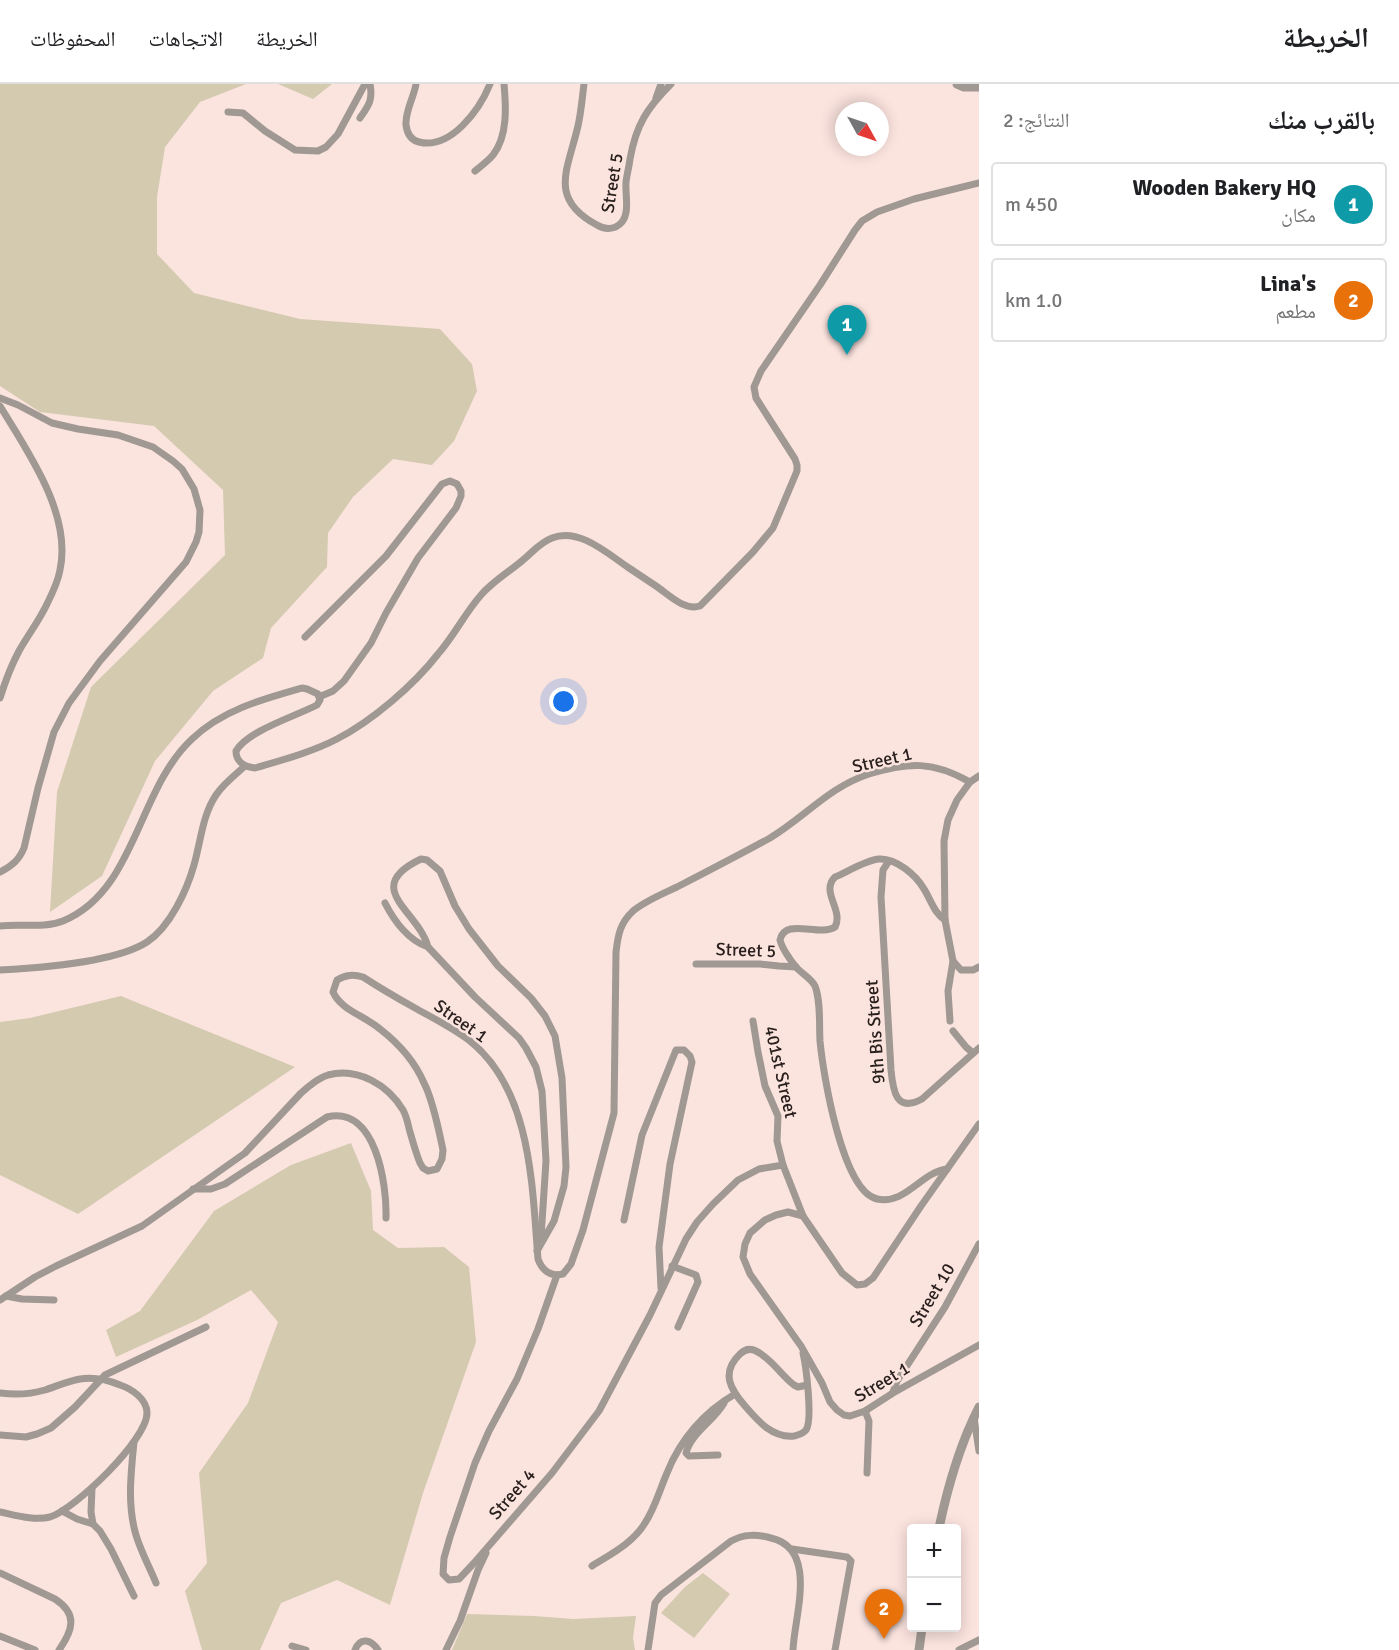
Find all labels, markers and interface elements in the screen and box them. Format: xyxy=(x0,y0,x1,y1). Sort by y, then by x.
text: الخريطة xyxy=(1283,21,1369,55)
text: المحفوظات xyxy=(30,26,115,52)
text: الاتجاهات xyxy=(148,26,223,52)
text: الخريطة xyxy=(256,26,318,52)
north arrow xyxy=(835,102,889,156)
text: بالقرب منك xyxy=(1268,105,1375,137)
text: النتائج: 2 xyxy=(1003,108,1070,133)
street label: Street 5 xyxy=(596,151,628,215)
text: Wooden Bakery HQ xyxy=(1132,174,1316,201)
text: 450 m xyxy=(1005,192,1058,217)
text: 1 xyxy=(1348,192,1359,217)
text: مكان xyxy=(1281,203,1316,228)
text: Lina's xyxy=(1260,270,1316,297)
text: 1.0 km xyxy=(1005,288,1062,313)
text: 2 xyxy=(1348,288,1359,313)
text: مطعم xyxy=(1275,299,1316,324)
pin: 1 xyxy=(828,306,866,355)
your location xyxy=(549,687,578,716)
street label: Street 1 xyxy=(850,742,914,778)
street label: Street 5 xyxy=(715,938,777,962)
street label: 9th Bis Street xyxy=(860,979,890,1085)
street label: Street 1 xyxy=(430,995,492,1047)
street label: 401st Street xyxy=(760,1024,802,1120)
street label: Street 10 xyxy=(904,1259,960,1331)
street label: Street 1 xyxy=(850,1357,914,1407)
street label: Street 4 xyxy=(484,1464,540,1524)
map controls xyxy=(907,1524,961,1632)
button: + xyxy=(907,1524,961,1578)
button: − xyxy=(907,1578,961,1632)
pin: 2 xyxy=(864,1590,904,1639)

